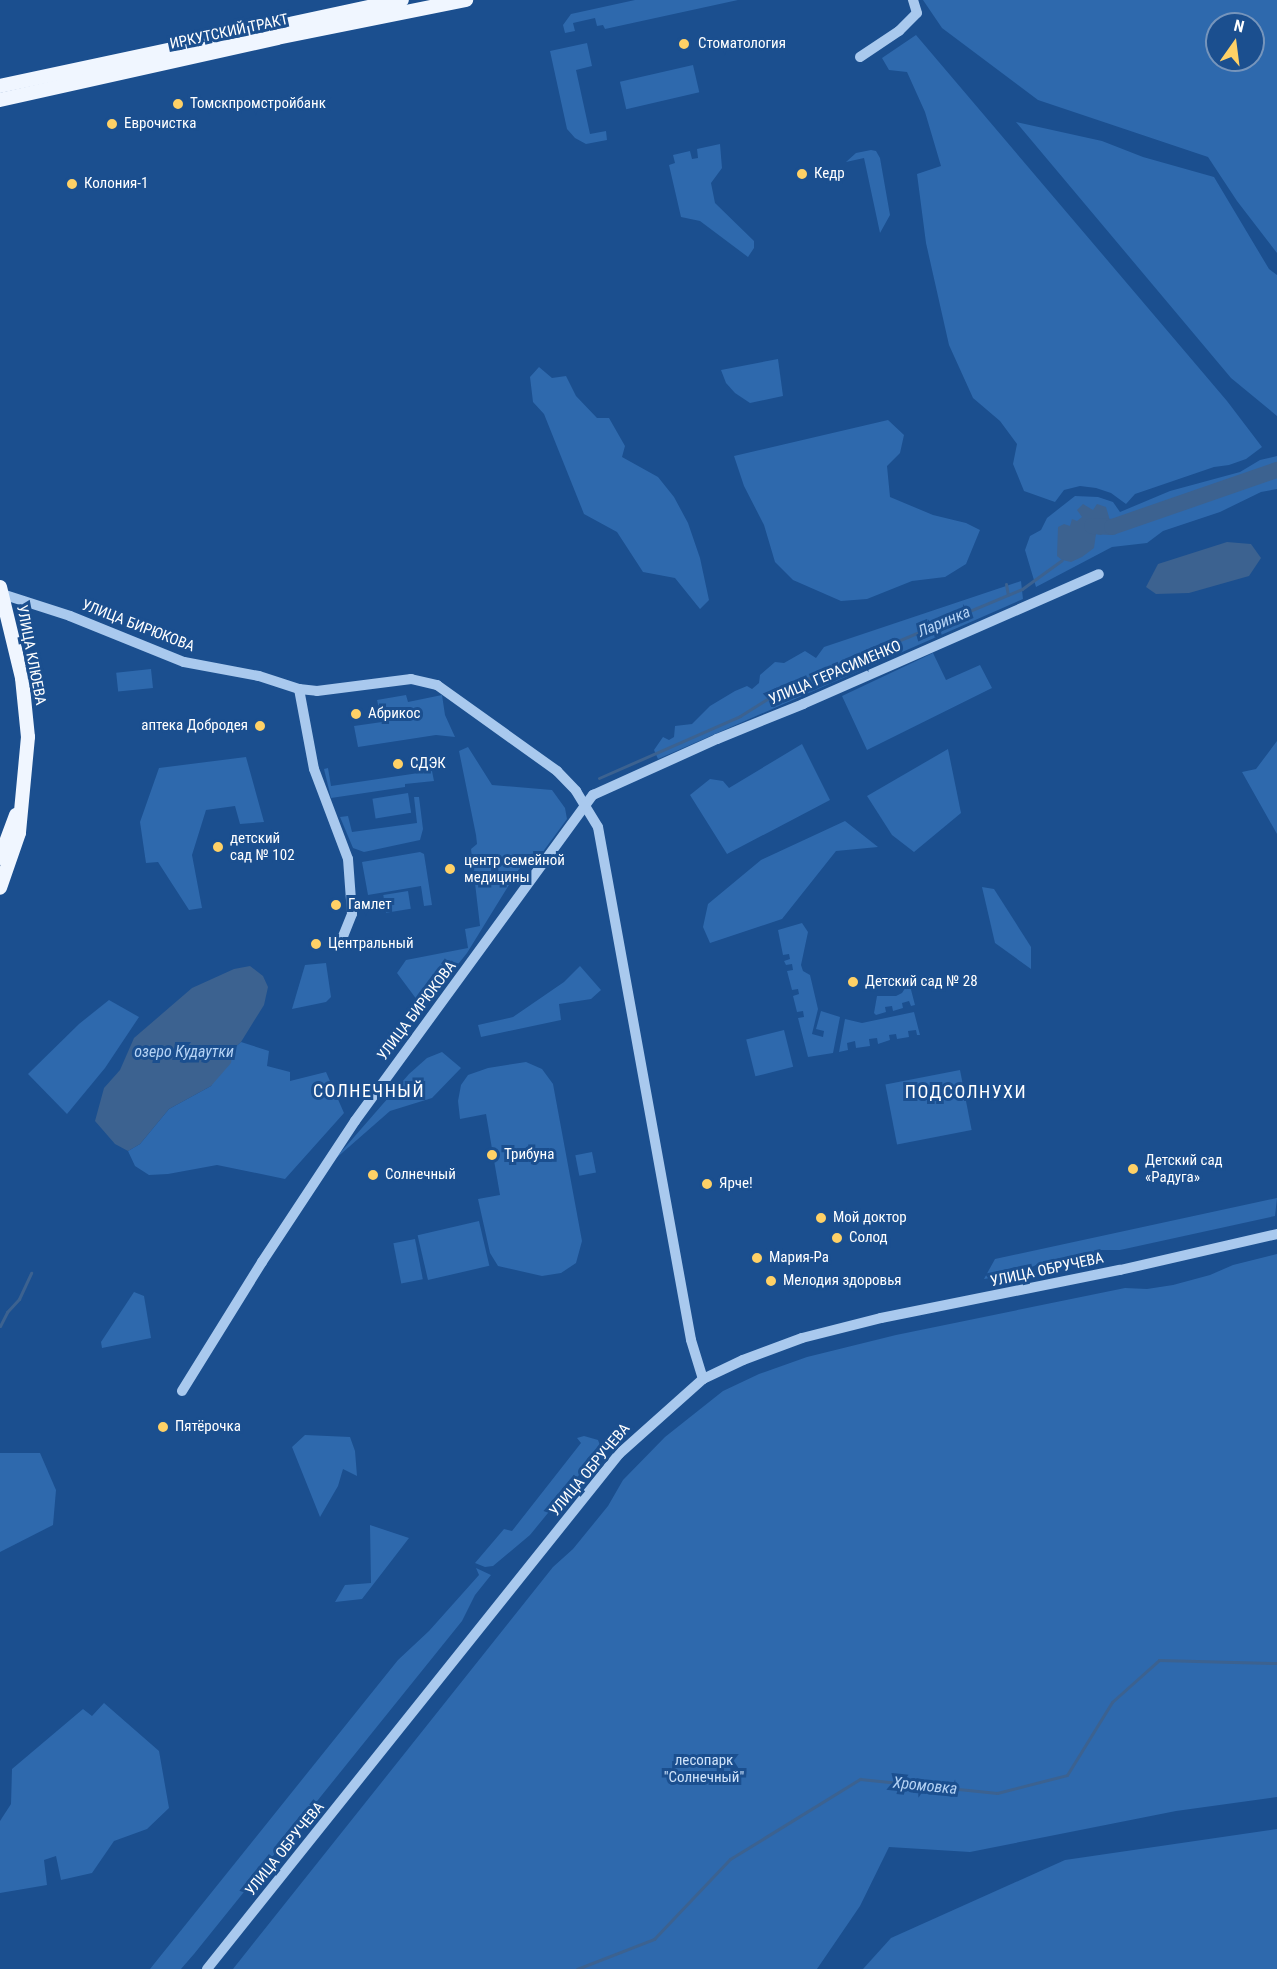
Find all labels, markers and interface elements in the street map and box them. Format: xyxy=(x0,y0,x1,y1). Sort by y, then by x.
street label: ИРКУТСКИЙ ТРАКТ xyxy=(168,11,290,53)
north arrow xyxy=(1205,12,1265,72)
text: N xyxy=(1232,16,1246,36)
marker: Стоматология xyxy=(675,35,693,53)
place label: Стоматология xyxy=(698,35,786,53)
place label: Томскпромстройбанк xyxy=(190,95,326,113)
marker: Томскпромстройбанк xyxy=(171,97,185,111)
place label: Еврочистка xyxy=(124,115,196,133)
marker: Еврочистка xyxy=(105,117,119,131)
place label: Кедр xyxy=(814,165,845,183)
marker: Кедр xyxy=(795,167,809,181)
place label: Колония-1 xyxy=(84,175,148,193)
marker: Колония-1 xyxy=(65,177,79,191)
street label: УЛИЦА БИРЮКОВА xyxy=(79,596,197,656)
water label: Ларинка xyxy=(915,602,973,642)
street label: УЛИЦА КЛЮЕВА xyxy=(12,603,50,707)
street label: УЛИЦА ГЕРАСИМЕНКО xyxy=(766,637,904,709)
place label: Абрикос xyxy=(368,705,420,723)
marker: Абрикос xyxy=(349,707,363,721)
place label: аптека Добродея xyxy=(141,717,248,735)
marker: аптека Добродея xyxy=(253,719,267,733)
place label: СДЭК xyxy=(410,755,446,773)
marker: СДЭК xyxy=(391,757,405,771)
place label: детский сад № 102 xyxy=(230,829,295,864)
marker: детский сад № 102 xyxy=(211,840,225,854)
place label: центр семейной медицины xyxy=(464,851,565,886)
marker: центр семейной медицины xyxy=(441,860,459,878)
place label: Гамлет xyxy=(348,896,392,914)
marker: Гамлет xyxy=(329,898,343,912)
place label: Центральный xyxy=(328,935,414,953)
marker: Центральный xyxy=(309,937,323,951)
street label: УЛИЦА БИРЮКОВА xyxy=(374,958,460,1064)
place label: Детский сад № 28 xyxy=(865,973,978,991)
marker: Детский сад № 28 xyxy=(846,975,860,989)
water label: озеро Кудаутки xyxy=(134,1042,234,1062)
district label: СОЛНЕЧНЫЙ xyxy=(313,1080,425,1102)
district label: ПОДСОЛНУХИ xyxy=(905,1081,1027,1103)
place label: Трибуна xyxy=(504,1146,554,1164)
marker: Трибуна xyxy=(485,1148,499,1162)
place label: Детский сад «Радуга» xyxy=(1145,1151,1223,1186)
marker: Детский сад «Радуга» xyxy=(1126,1162,1140,1176)
place label: Солнечный xyxy=(385,1166,456,1184)
marker: Солнечный xyxy=(366,1168,380,1182)
place label: Ярче! xyxy=(719,1175,753,1193)
marker: Ярче! xyxy=(700,1177,714,1191)
place label: Мой доктор xyxy=(833,1209,907,1227)
marker: Мой доктор xyxy=(814,1211,828,1225)
place label: Солод xyxy=(849,1229,888,1247)
marker: Солод xyxy=(830,1231,844,1245)
place label: Мария-Ра xyxy=(769,1249,829,1267)
street label: УЛИЦА ОБРУЧЕВА xyxy=(989,1249,1105,1291)
marker: Мария-Ра xyxy=(750,1251,764,1265)
place label: Мелодия здоровья xyxy=(783,1272,902,1290)
marker: Мелодия здоровья xyxy=(764,1274,778,1288)
place label: Пятёрочка xyxy=(175,1418,241,1436)
marker: Пятёрочка xyxy=(156,1420,170,1434)
street label: УЛИЦА ОБРУЧЕВА xyxy=(546,1420,634,1520)
park label: лесопарк "Солнечный" xyxy=(664,1751,744,1786)
water label: Хромовка xyxy=(892,1773,958,1799)
street label: УЛИЦА ОБРУЧЕВА xyxy=(242,1799,328,1899)

